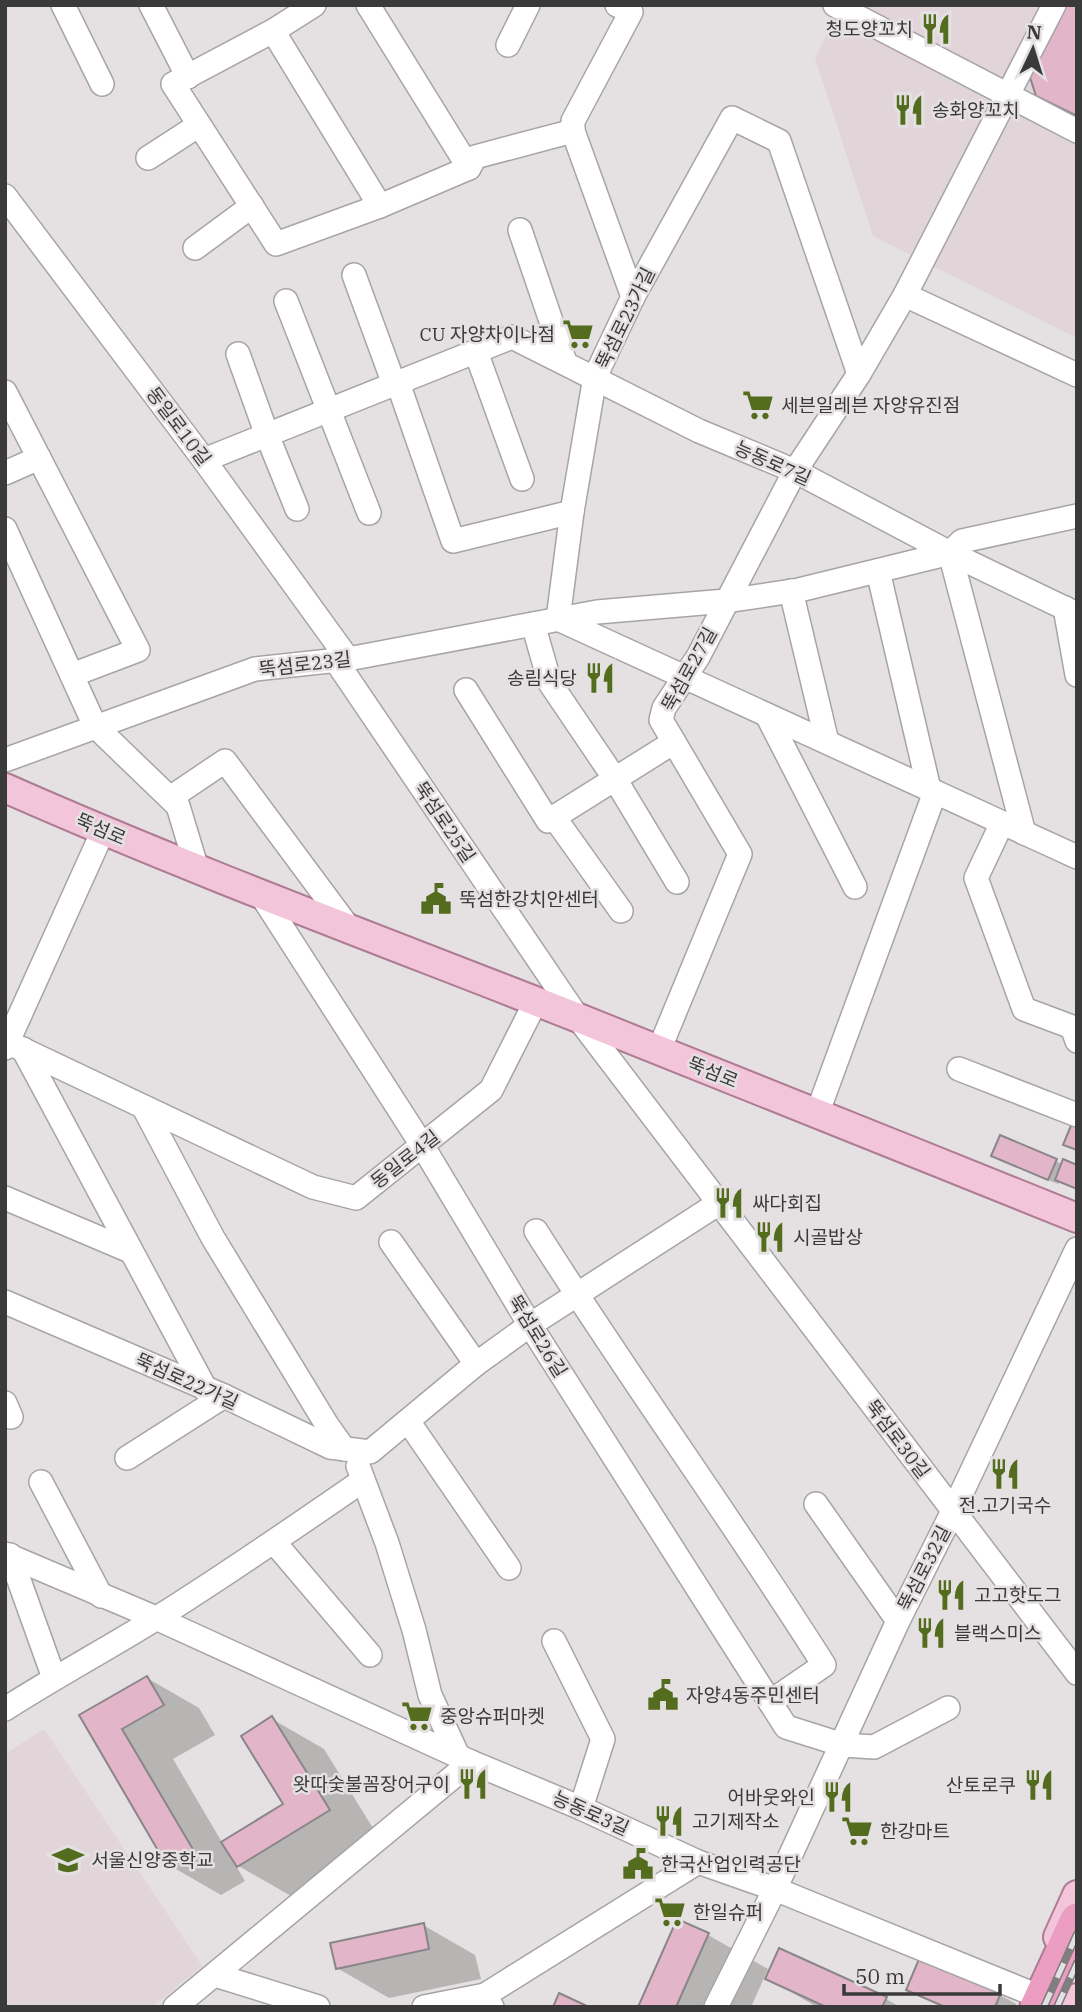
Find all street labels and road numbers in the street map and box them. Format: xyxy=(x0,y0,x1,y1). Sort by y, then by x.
street label: 뚝섬로23가길 xyxy=(590,263,660,373)
street label: 동일로10길 xyxy=(142,382,216,470)
street label: 능동로7길 xyxy=(731,435,815,491)
street label: 뚝섬로27길 xyxy=(656,623,722,715)
street label: 뚝섬로23길 xyxy=(258,646,352,682)
street label: 뚝섬로25길 xyxy=(409,777,481,867)
street label: 뚝섬로 xyxy=(72,808,130,850)
street label: 뚝섬로 xyxy=(684,1051,742,1093)
street label: 동일로4길 xyxy=(366,1125,444,1193)
street label: 뚝섬로26길 xyxy=(503,1290,573,1382)
street label: 뚝섬로22가길 xyxy=(132,1348,242,1414)
street label: 뚝섬로30길 xyxy=(861,1395,935,1483)
street label: 뚝섬로32길 xyxy=(892,1521,956,1615)
street label: 능동로3길 xyxy=(549,1785,633,1841)

